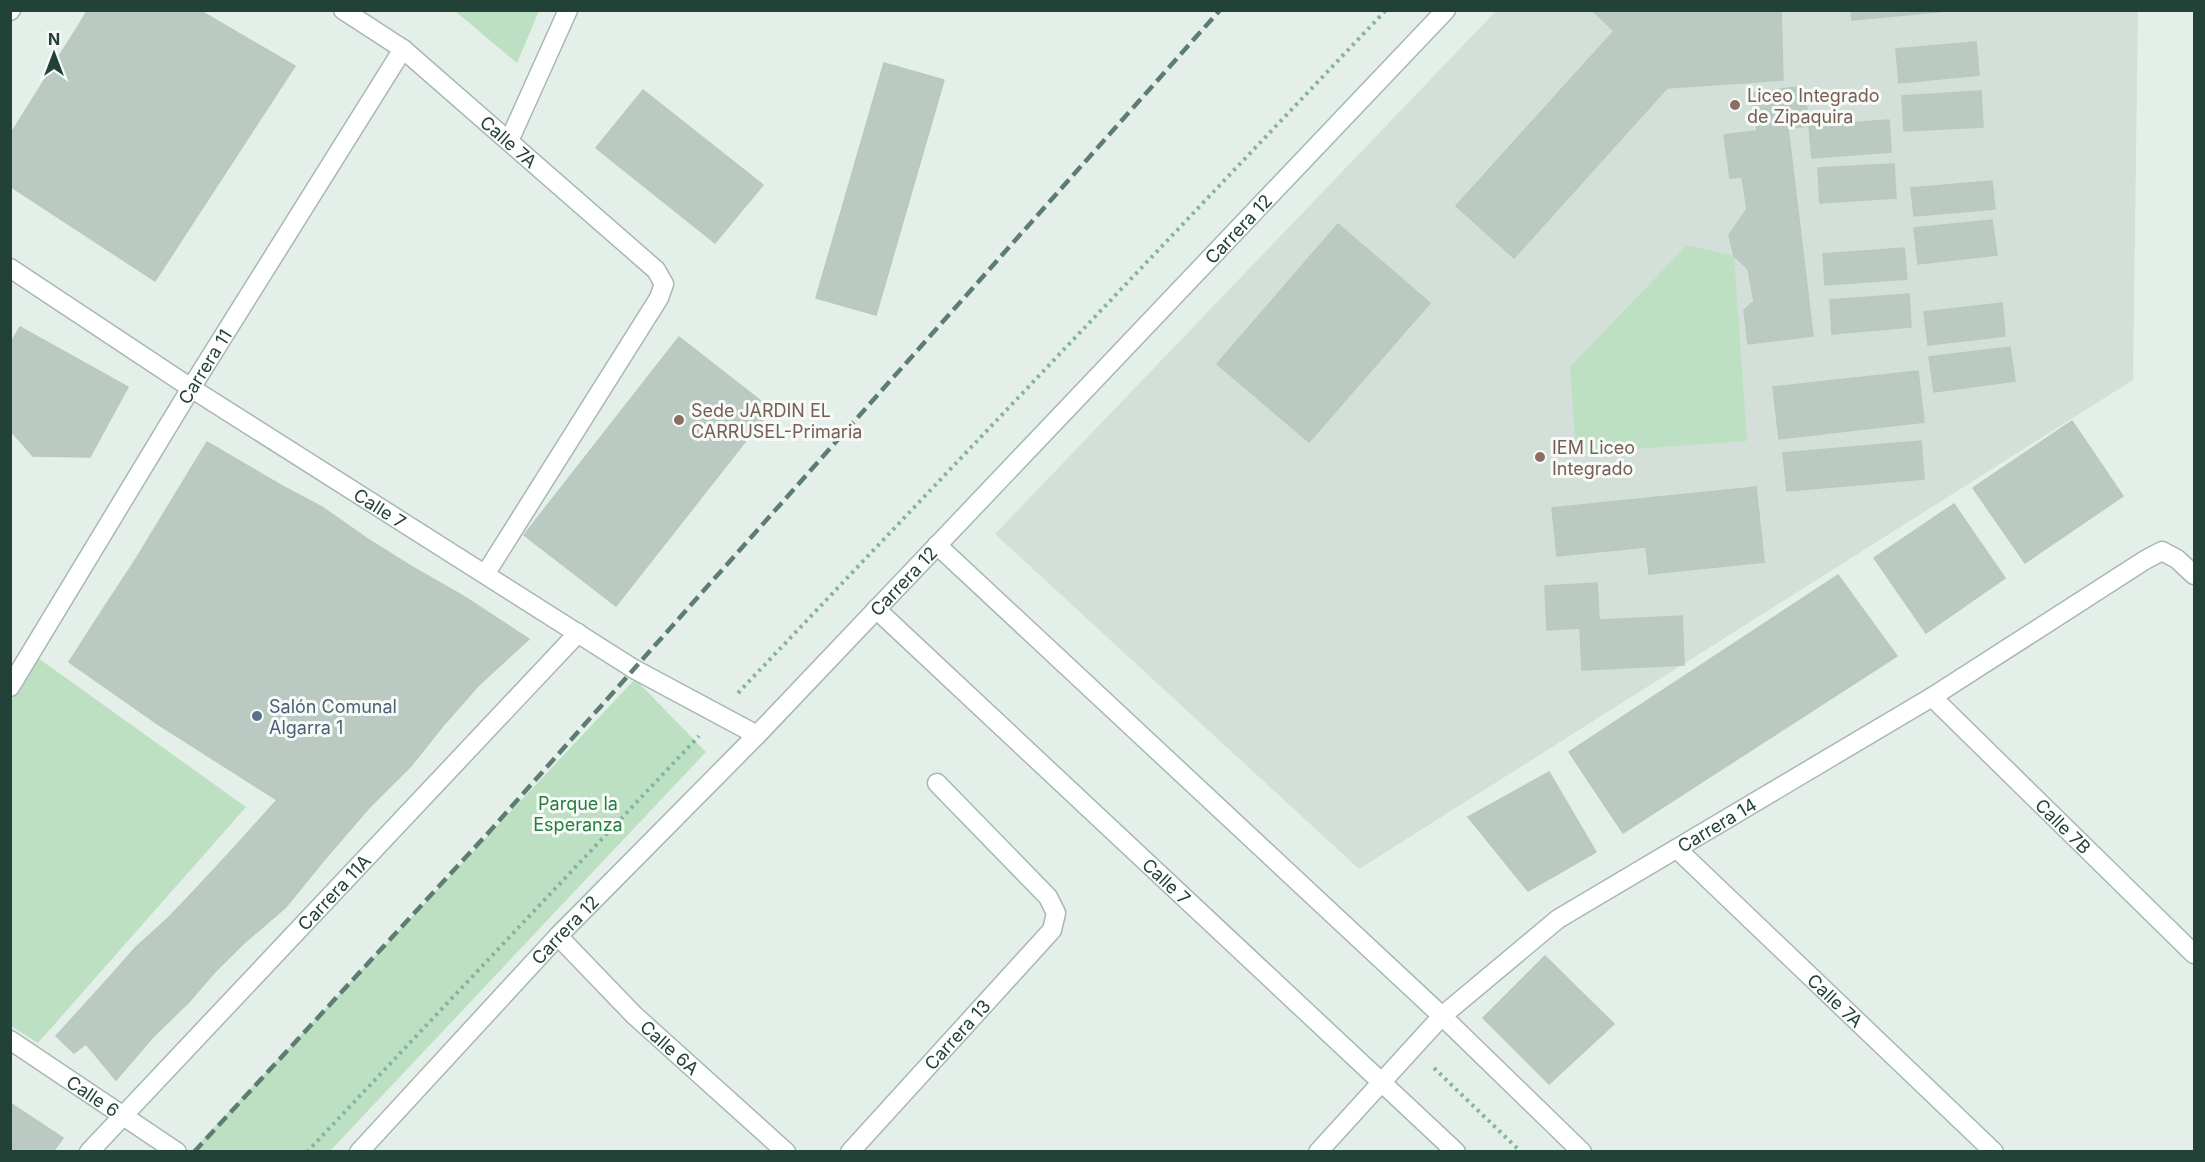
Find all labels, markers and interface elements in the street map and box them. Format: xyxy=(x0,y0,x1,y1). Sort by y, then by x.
north arrow xyxy=(24,24,84,84)
text: N xyxy=(48,29,60,49)
place label: Liceo Integrado de Zipaquira xyxy=(1747,85,1880,127)
marker: Liceo Integrado de Zipaquira xyxy=(1728,98,1742,112)
street label: Calle 7A xyxy=(476,111,541,172)
street label: Carrera 12 xyxy=(1200,190,1276,268)
street label: Carrera 11 xyxy=(173,325,236,408)
place label: Sede JARDIN EL CARRUSEL-Primaria xyxy=(691,400,862,442)
marker: Sede JARDIN EL CARRUSEL-Primaria xyxy=(672,413,686,427)
place label: IEM Liceo Integrado xyxy=(1552,437,1635,479)
marker: IEM Liceo Integrado xyxy=(1533,450,1547,464)
street label: Calle 7 xyxy=(350,484,410,532)
street label: Carrera 12 xyxy=(866,542,941,620)
place label: Salón Comunal Algarra 1 xyxy=(269,696,397,738)
marker: Salón Comunal Algarra 1 xyxy=(250,709,264,723)
park label: Parque la Esperanza xyxy=(533,793,623,835)
street label: Carrera 14 xyxy=(1674,793,1760,856)
street label: Calle 7B xyxy=(2031,794,2096,858)
street label: Carrera 11A xyxy=(293,850,374,934)
street label: Calle 7 xyxy=(1138,854,1195,908)
street label: Carrera 12 xyxy=(527,891,603,968)
street label: Calle 7A xyxy=(1803,969,1867,1031)
street label: Carrera 13 xyxy=(920,995,994,1074)
street label: Calle 6A xyxy=(636,1016,703,1079)
street label: Calle 6 xyxy=(63,1071,123,1121)

